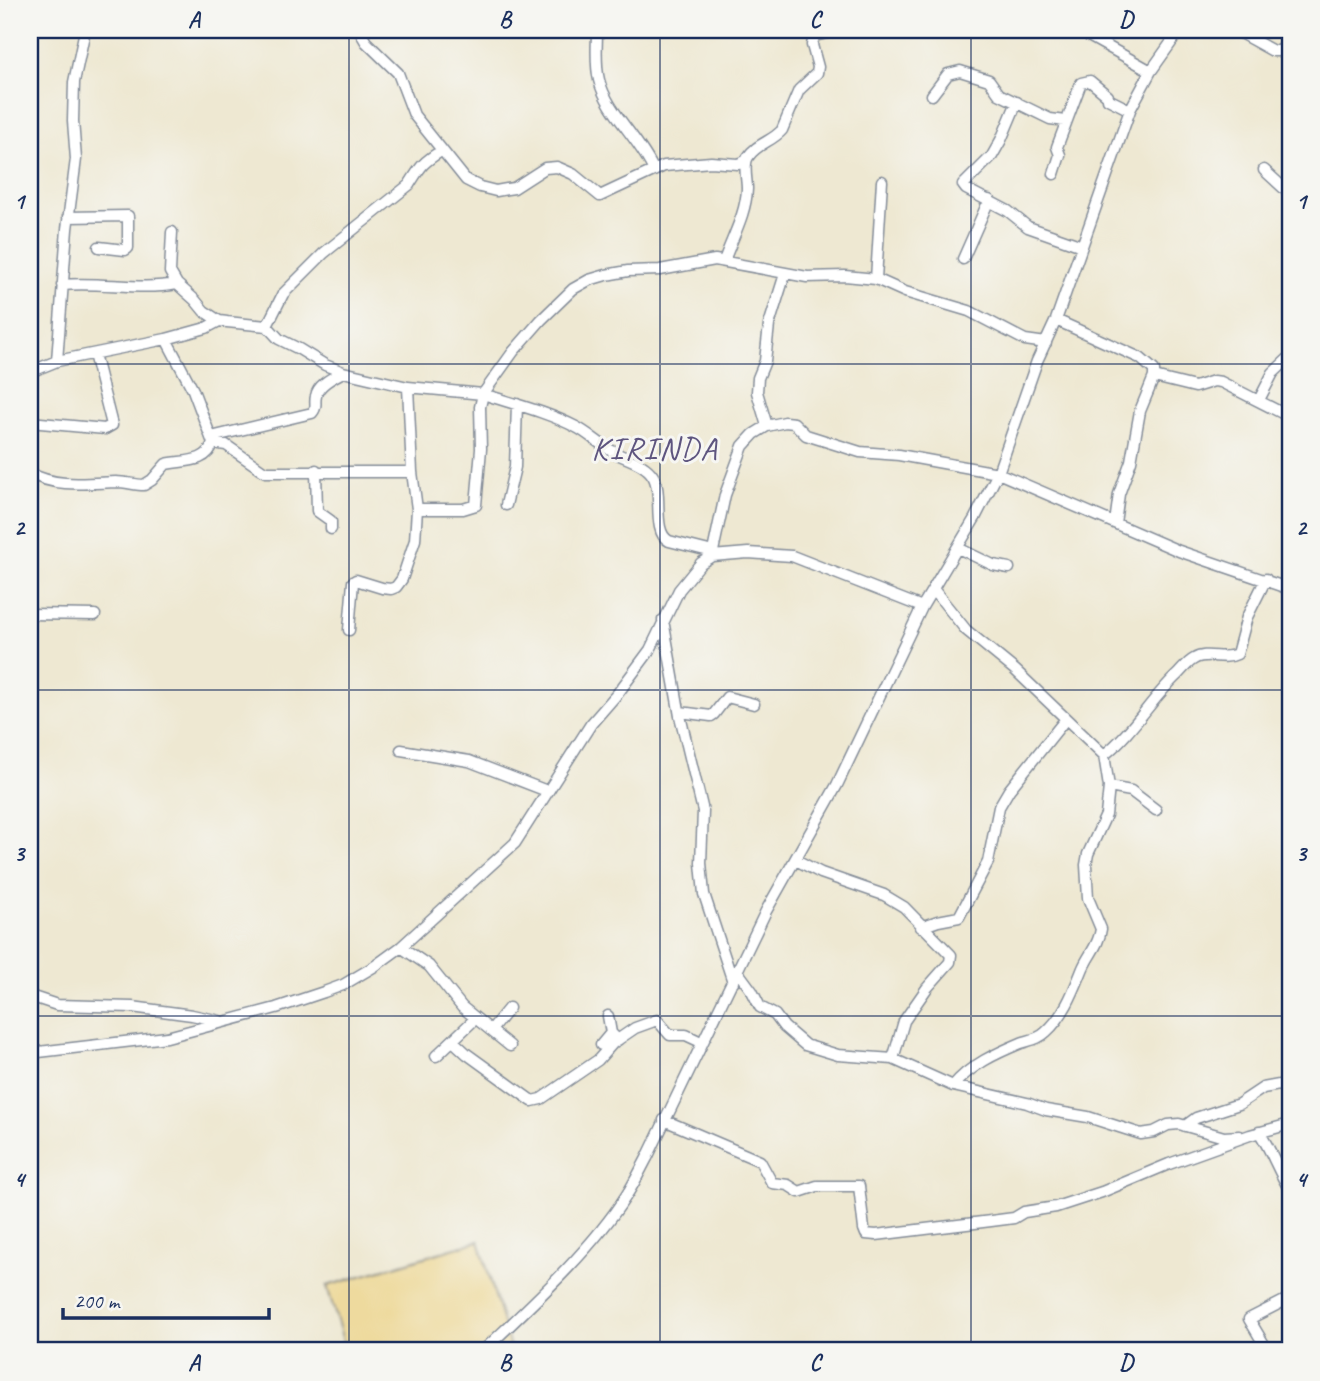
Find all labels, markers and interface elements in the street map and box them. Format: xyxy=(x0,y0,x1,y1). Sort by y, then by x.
text: A xyxy=(188,5,202,34)
text: B xyxy=(499,5,513,34)
text: C xyxy=(810,5,824,34)
text: D xyxy=(1119,5,1135,34)
text: 1 xyxy=(14,187,27,216)
text: 1 xyxy=(1296,187,1309,216)
district label: KIRINDA xyxy=(592,428,718,469)
text: 2 xyxy=(14,513,27,542)
text: 2 xyxy=(1296,513,1309,542)
text: 3 xyxy=(14,839,27,868)
text: 3 xyxy=(1296,839,1309,868)
text: 4 xyxy=(14,1165,27,1194)
text: 4 xyxy=(1296,1165,1309,1194)
scale bar xyxy=(63,1276,270,1320)
text: 200 m xyxy=(74,1288,121,1314)
text: A xyxy=(188,1348,202,1377)
text: B xyxy=(499,1348,513,1377)
text: C xyxy=(810,1348,824,1377)
text: D xyxy=(1119,1348,1135,1377)

